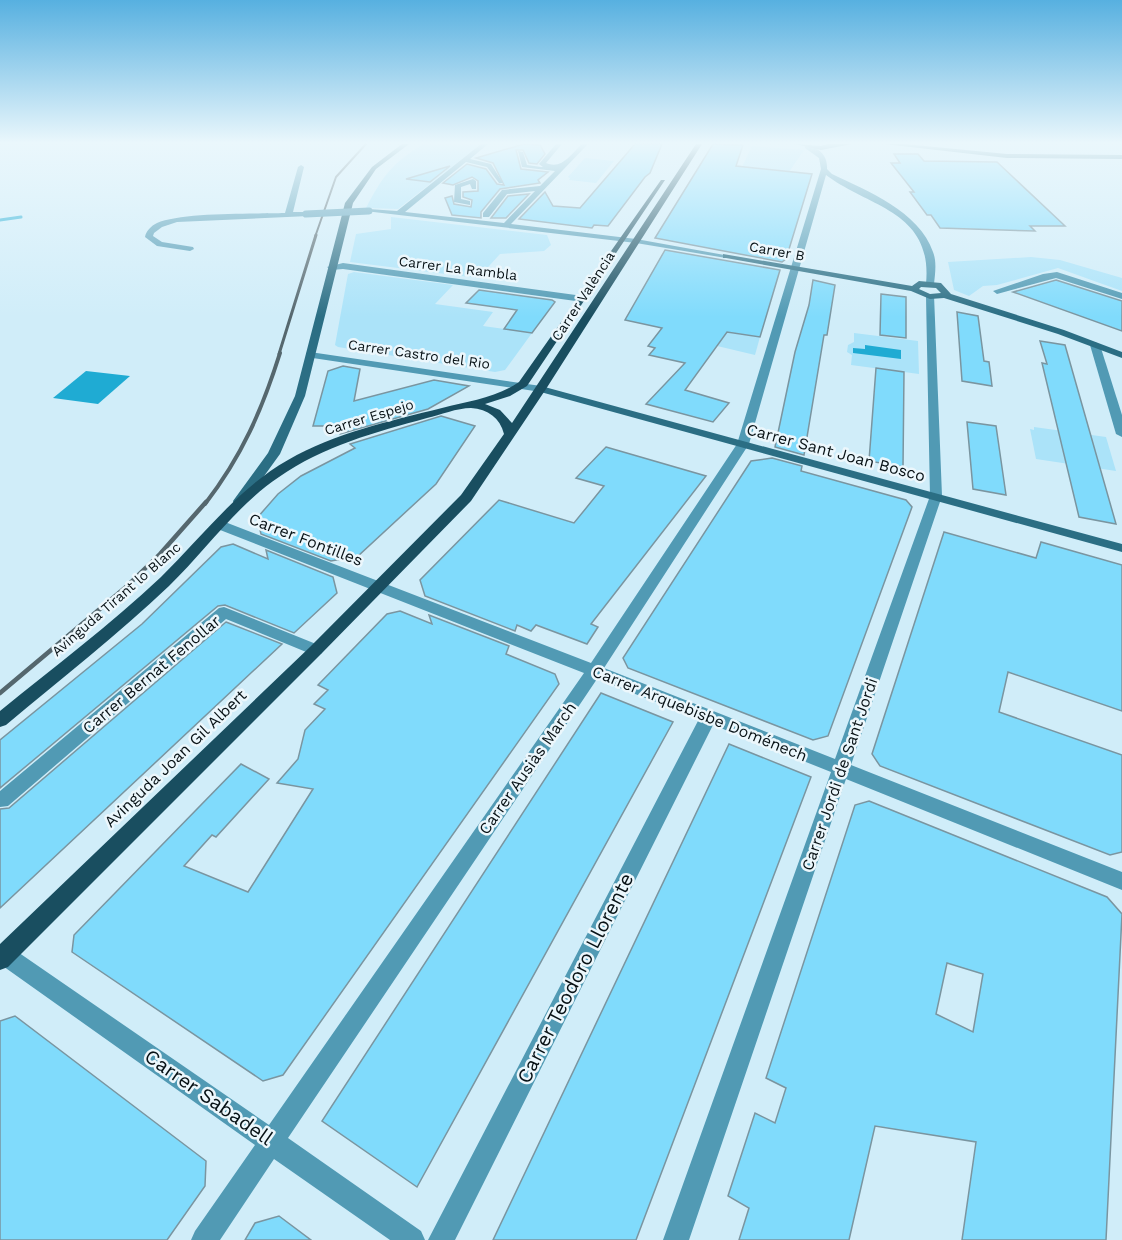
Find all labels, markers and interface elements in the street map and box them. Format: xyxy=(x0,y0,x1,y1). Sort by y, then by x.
street label: Carrer B xyxy=(748,238,806,264)
street label: Carrer València xyxy=(548,248,618,344)
street label: Carrer La Rambla xyxy=(398,253,518,283)
street label: Carrer Castro del Rio xyxy=(347,336,491,372)
street label: Carrer Espejo xyxy=(323,396,415,438)
street label: Carrer Sant Joan Bosco xyxy=(744,419,927,486)
street label: Carrer Fontilles xyxy=(246,509,365,570)
street label: Avinguda Tirant lo Blanc xyxy=(48,539,184,659)
street label: Carrer Bernat Fenollar xyxy=(79,611,224,737)
street label: Carrer Arquebisbe Doménech xyxy=(590,662,810,765)
street label: Carrer Jordi de Sant Jordi xyxy=(798,675,881,873)
street label: Avinguda Joan Gil Albert xyxy=(100,685,251,831)
street label: Carrer Ausiàs March xyxy=(475,699,580,838)
street label: Carrer Teodoro Llorente xyxy=(511,869,639,1087)
street label: Carrer Sabadell xyxy=(140,1044,278,1150)

